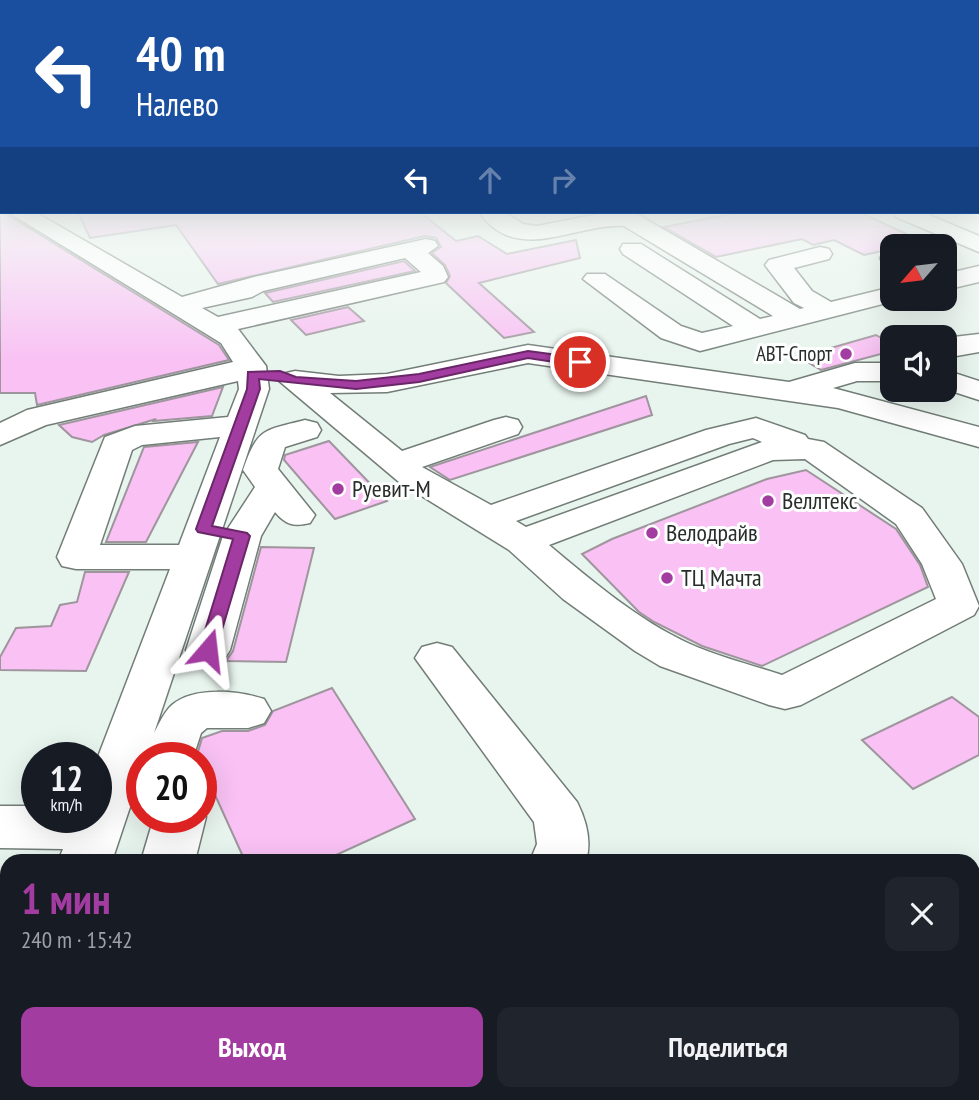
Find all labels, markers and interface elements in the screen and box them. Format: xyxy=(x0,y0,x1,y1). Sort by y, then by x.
text: 40 m xyxy=(136,21,225,85)
icon: left xyxy=(21,28,112,119)
text: Налево xyxy=(136,83,219,125)
icon: left xyxy=(398,161,436,199)
icon: ahead xyxy=(471,161,509,199)
icon: right xyxy=(544,161,582,199)
north arrow xyxy=(880,234,957,312)
map controls xyxy=(880,234,957,402)
button: sound xyxy=(880,325,957,402)
pin xyxy=(550,332,610,392)
place label: АВТ-Спорт xyxy=(756,340,832,367)
icon: arrive xyxy=(561,343,599,381)
marker: АВТ-Спорт xyxy=(838,346,854,362)
place label: Руевит-М xyxy=(352,473,431,504)
marker: Руевит-М xyxy=(330,481,346,497)
place label: Веллтекс xyxy=(782,485,858,516)
marker: Веллтекс xyxy=(760,493,776,509)
place label: Велодрайв xyxy=(666,517,758,548)
marker: Велодрайв xyxy=(644,525,660,541)
place label: ТЦ Мачта xyxy=(681,562,762,593)
marker: ТЦ Мачта xyxy=(659,570,675,586)
position arrow xyxy=(171,613,245,687)
speed limit sign: 20 xyxy=(126,742,217,833)
text: 12 xyxy=(50,755,83,801)
text: km/h xyxy=(51,793,82,816)
text: 1 мин xyxy=(21,871,111,926)
button: close xyxy=(885,877,959,951)
text: 240 m · 15:42 xyxy=(21,925,133,954)
button: Выход xyxy=(21,1007,483,1087)
button: Поделиться xyxy=(497,1007,959,1087)

